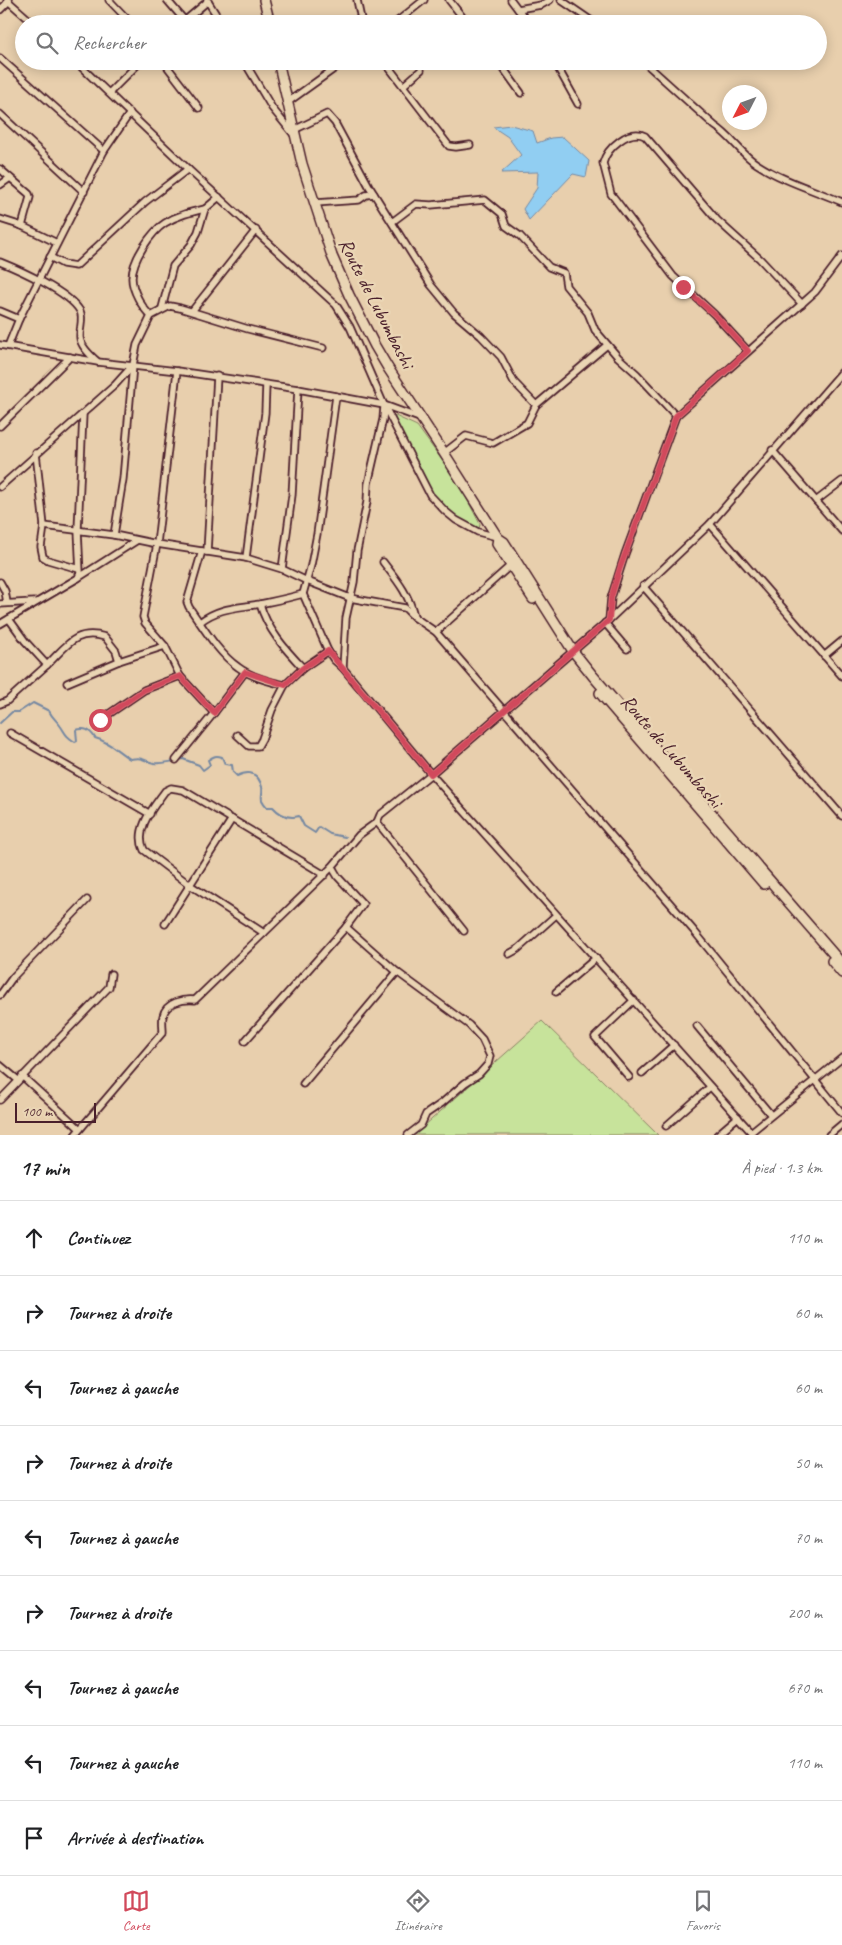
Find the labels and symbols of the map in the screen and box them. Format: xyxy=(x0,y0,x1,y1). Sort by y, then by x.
north arrow xyxy=(722,85,767,130)
street label: Route de Lubumbashi xyxy=(333,234,421,374)
route end xyxy=(672,276,695,299)
street label: Route de Lubumbashi xyxy=(615,689,729,815)
route start xyxy=(89,709,112,732)
scale bar xyxy=(15,1100,96,1123)

